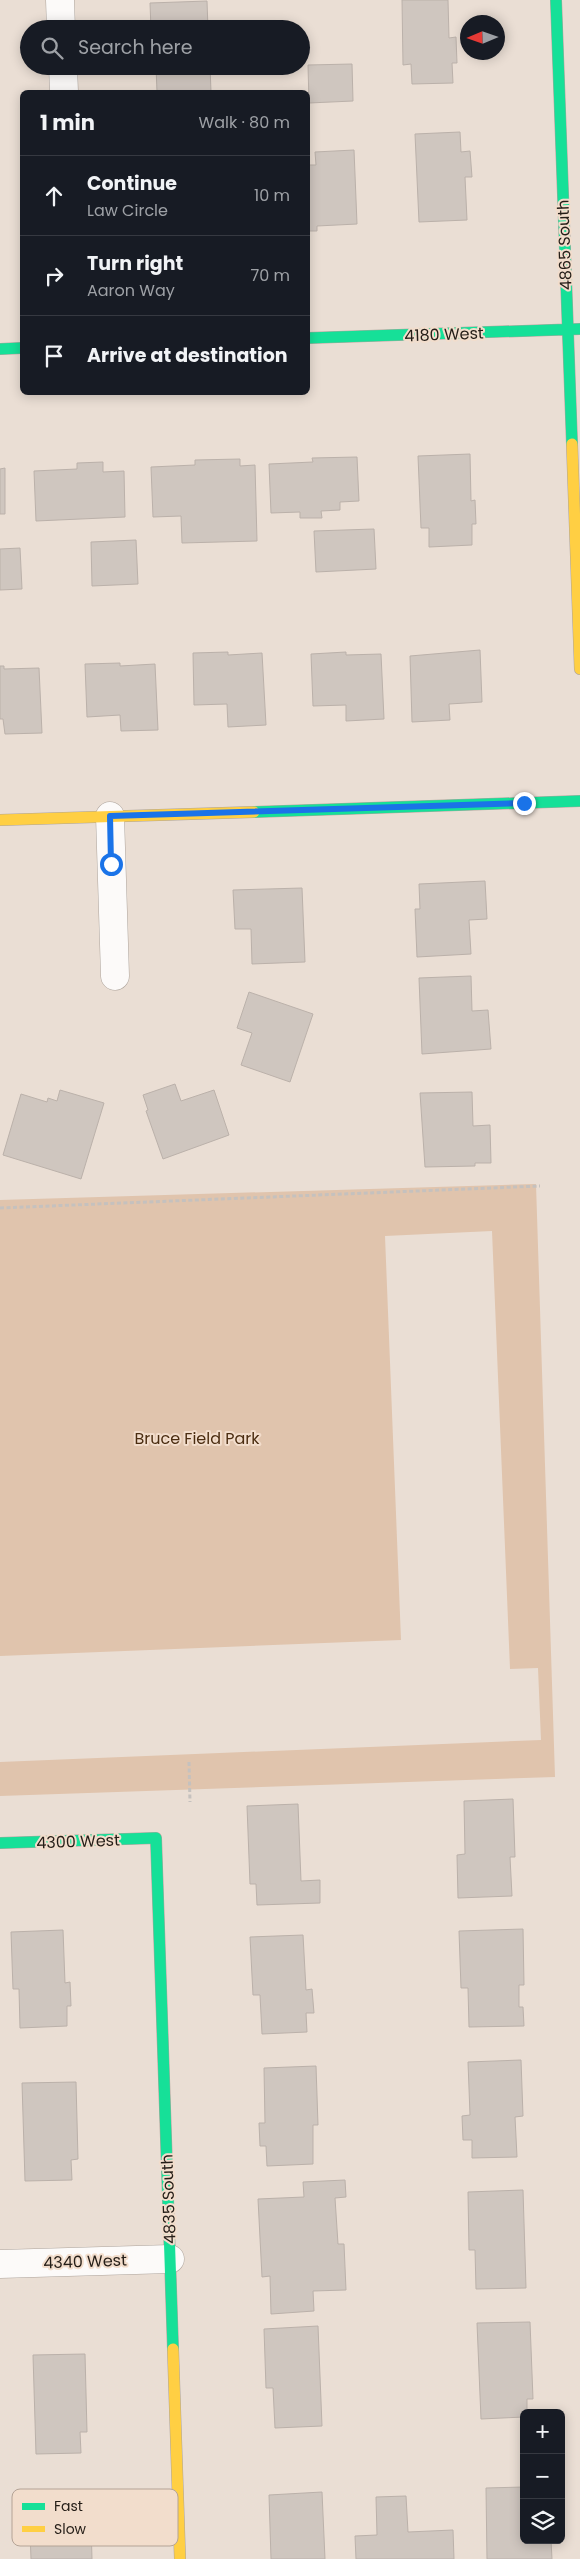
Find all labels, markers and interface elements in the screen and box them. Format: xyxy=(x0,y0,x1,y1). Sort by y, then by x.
north arrow xyxy=(460,15,505,60)
search box xyxy=(20,20,310,75)
icon: search xyxy=(38,34,66,62)
text: Search here xyxy=(78,34,192,61)
text: 1 min xyxy=(40,108,95,137)
text: Walk · 80 m xyxy=(199,111,290,134)
text: Continue xyxy=(87,170,177,197)
icon: ahead xyxy=(40,182,68,210)
text: 10 m xyxy=(254,184,290,207)
text: Law Circle xyxy=(87,199,168,222)
street label: 4865 South xyxy=(551,199,578,291)
text: Turn right xyxy=(87,250,183,277)
icon: right xyxy=(40,262,68,290)
text: 70 m xyxy=(250,264,290,287)
text: Aaron Way xyxy=(87,279,175,302)
street label: 4180 West xyxy=(404,322,484,347)
icon: arrive xyxy=(40,342,68,370)
text: Arrive at destination xyxy=(87,342,288,369)
route end xyxy=(513,792,536,815)
route start xyxy=(100,853,123,876)
park label: Bruce Field Park xyxy=(134,1427,260,1450)
street label: 4300 West xyxy=(36,1829,120,1854)
street label: 4835 South xyxy=(155,2154,182,2244)
street label: 4340 West xyxy=(43,2249,127,2274)
map controls xyxy=(520,2409,565,2544)
button: + xyxy=(520,2409,565,2454)
button: − xyxy=(520,2454,565,2499)
legend xyxy=(12,2489,178,2546)
text: Fast xyxy=(54,2496,83,2516)
button: layers xyxy=(520,2499,565,2544)
text: Slow xyxy=(54,2519,87,2539)

